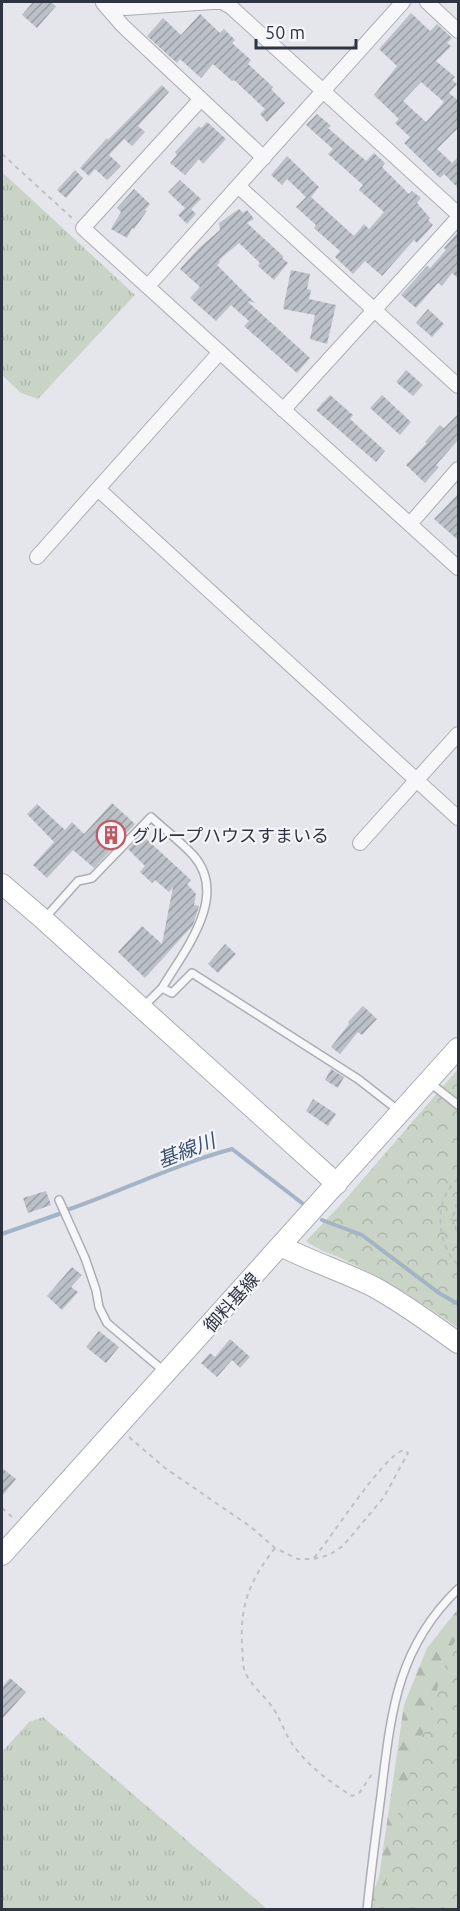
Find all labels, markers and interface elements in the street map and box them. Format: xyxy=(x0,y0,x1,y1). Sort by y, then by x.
scale bar xyxy=(256,12,356,50)
text: 50 m xyxy=(265,22,305,42)
building icon: グループハウスすまいる xyxy=(95,819,127,851)
place label: グループハウスすまいる xyxy=(132,825,329,845)
water label: 基線川 xyxy=(154,1128,220,1171)
street label: 御料基線 xyxy=(199,1269,263,1335)

